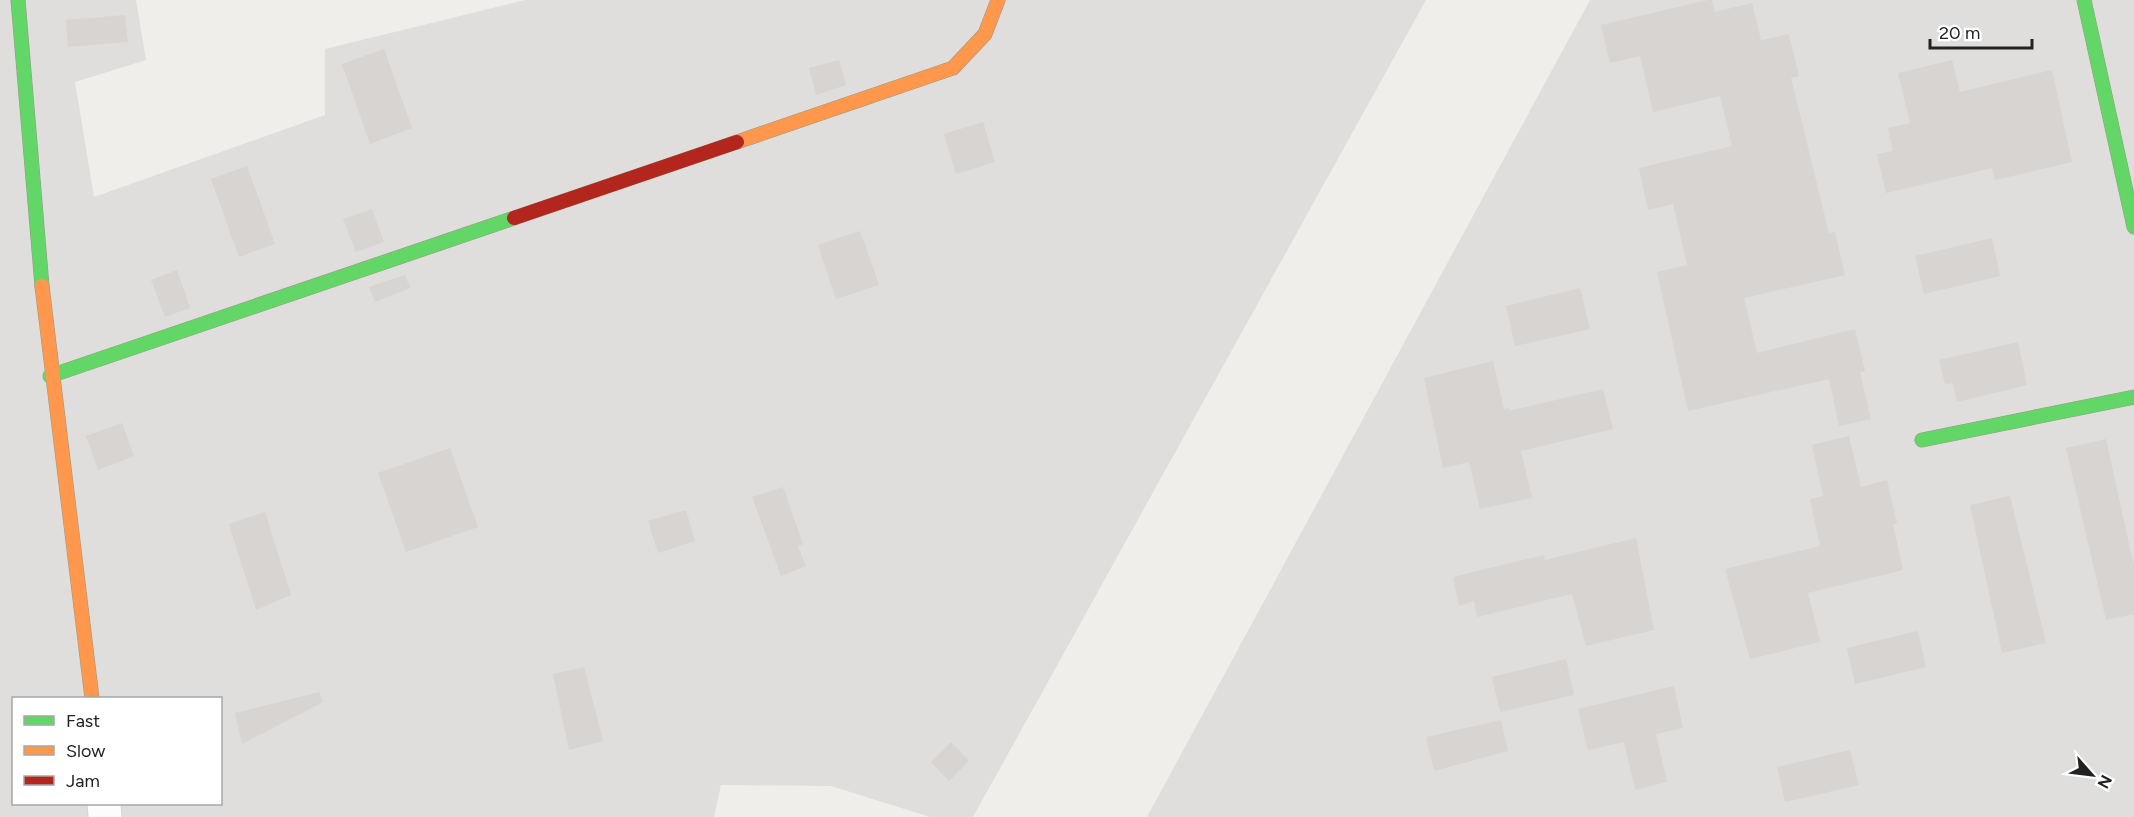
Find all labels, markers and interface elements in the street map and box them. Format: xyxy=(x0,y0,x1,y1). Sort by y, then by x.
scale bar xyxy=(1930,12,2032,50)
text: 20 m xyxy=(1939,22,1980,44)
legend xyxy=(12,697,222,805)
text: Fast xyxy=(66,710,100,732)
text: Slow xyxy=(66,740,105,762)
north arrow xyxy=(2062,745,2122,805)
text: Jam xyxy=(66,770,100,792)
text: N xyxy=(2094,772,2116,792)

